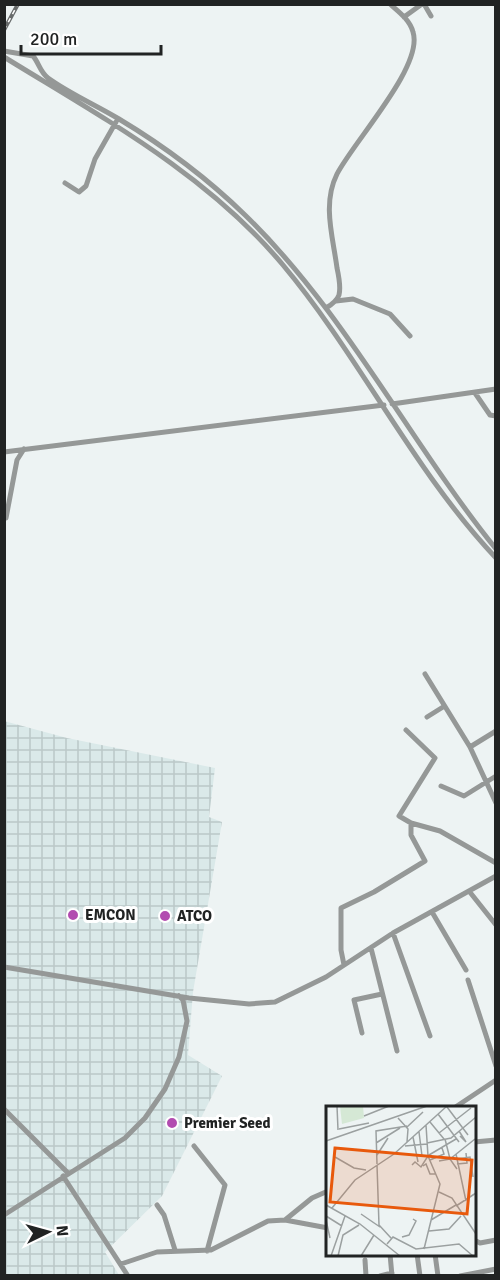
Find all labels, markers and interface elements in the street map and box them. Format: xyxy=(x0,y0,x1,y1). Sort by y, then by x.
scale bar xyxy=(21,18,160,56)
text: 200 m xyxy=(30,28,77,50)
place label: EMCON xyxy=(85,906,136,924)
place label: ATCO xyxy=(177,907,212,925)
marker: EMCON xyxy=(66,908,80,922)
marker: ATCO xyxy=(158,909,172,923)
inset map xyxy=(326,1106,476,1256)
place label: Premier Seed xyxy=(184,1114,270,1132)
marker: Premier Seed xyxy=(165,1116,179,1130)
north arrow xyxy=(18,1202,78,1262)
text: N xyxy=(51,1224,72,1237)

